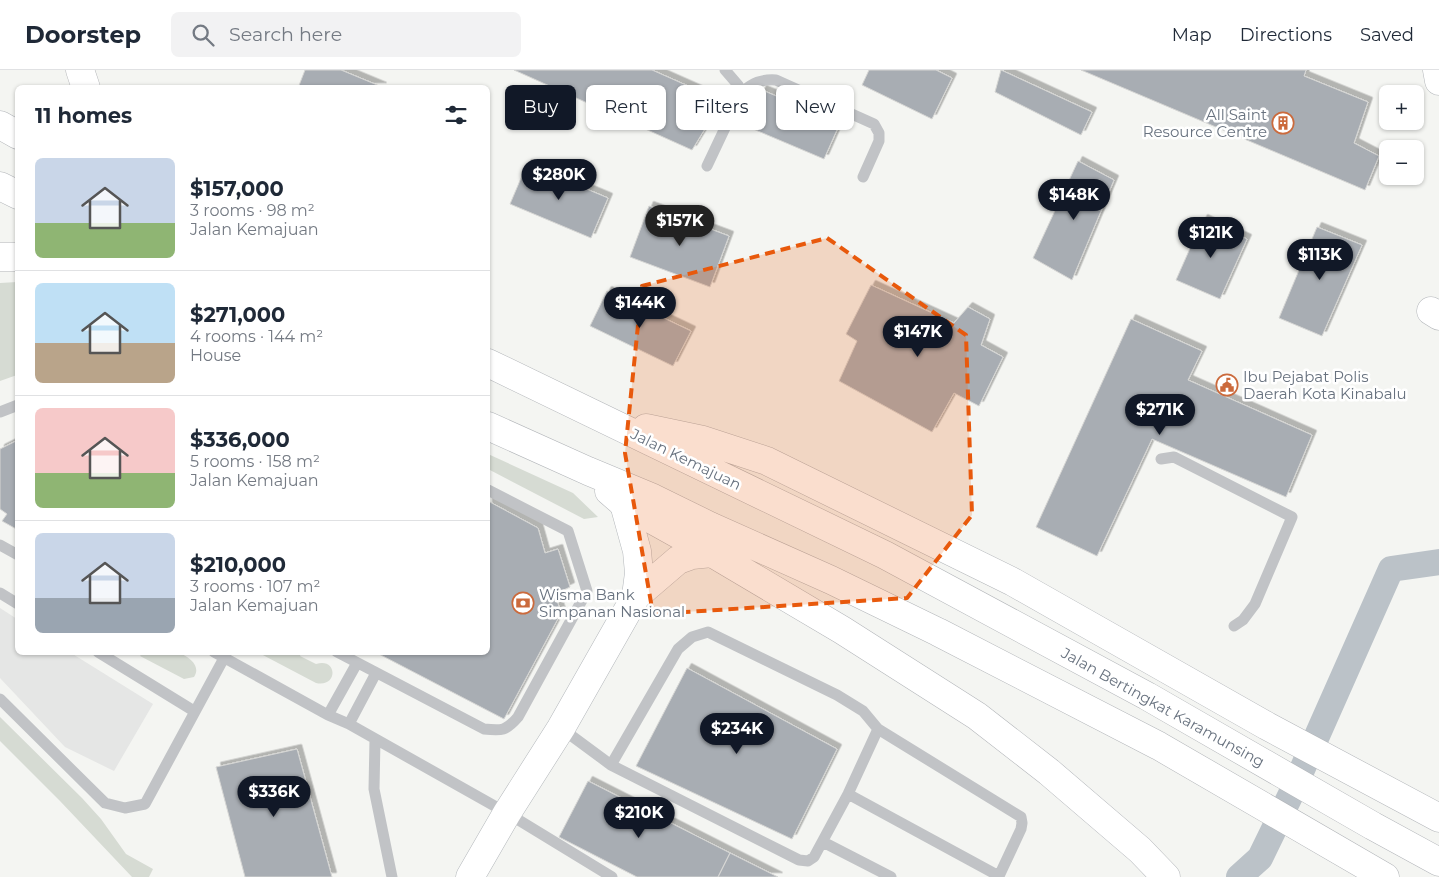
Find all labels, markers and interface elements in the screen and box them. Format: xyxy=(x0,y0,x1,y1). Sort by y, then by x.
search box xyxy=(171,12,521,57)
text: Doorstep xyxy=(25,20,141,49)
icon: search xyxy=(189,21,217,49)
text: Search here xyxy=(229,23,342,46)
text: Map xyxy=(1172,24,1212,46)
text: Directions xyxy=(1240,24,1332,46)
text: Saved xyxy=(1360,24,1414,46)
chip: Buy xyxy=(505,85,576,130)
chip: Rent xyxy=(586,85,666,130)
chip: Filters xyxy=(676,85,766,130)
chip: New xyxy=(776,85,854,130)
map controls xyxy=(1379,85,1424,185)
button: + xyxy=(1379,85,1424,130)
icon: filters xyxy=(442,101,470,129)
text: 11 homes xyxy=(35,103,132,128)
place label: All Saint Resource Centre xyxy=(1143,105,1267,141)
building icon: All Saint Resource Centre xyxy=(1271,111,1295,135)
button: − xyxy=(1379,140,1424,185)
pin: $280K xyxy=(524,158,594,201)
text: $280K xyxy=(533,165,585,184)
text: $157,000 xyxy=(190,176,284,201)
icon: home xyxy=(75,178,135,238)
pin: $148K xyxy=(1039,178,1109,221)
text: $148K xyxy=(1049,185,1099,204)
text: 3 rooms · 98 m² xyxy=(190,201,315,220)
pin: $157K xyxy=(645,204,715,247)
text: $157K xyxy=(656,211,704,230)
pin: $121K xyxy=(1176,216,1246,259)
text: Jalan Kemajuan xyxy=(190,220,319,239)
text: $121K xyxy=(1189,223,1233,242)
pin: $113K xyxy=(1285,238,1355,281)
text: $113K xyxy=(1298,245,1342,264)
pin: $144K xyxy=(605,286,675,329)
text: $144K xyxy=(615,293,665,312)
text: $271,000 xyxy=(190,302,285,327)
icon: home xyxy=(75,303,135,363)
pin: $147K xyxy=(883,316,953,358)
text: $147K xyxy=(894,322,942,341)
text: 4 rooms · 144 m² xyxy=(190,327,323,346)
text: House xyxy=(190,346,241,365)
place label: Ibu Pejabat Polis Daerah Kota Kinabalu xyxy=(1243,367,1407,403)
public building icon: Ibu Pejabat Polis Daerah Kota Kinabalu xyxy=(1215,373,1239,397)
pin: $271K xyxy=(1125,394,1195,436)
text: $271K xyxy=(1136,400,1184,419)
street label: Jalan Kemajuan xyxy=(627,424,744,494)
text: $336,000 xyxy=(190,427,290,452)
icon: home xyxy=(75,428,135,488)
text: 5 rooms · 158 m² xyxy=(190,452,320,471)
text: Jalan Kemajuan xyxy=(190,471,319,490)
text: $210,000 xyxy=(190,552,286,577)
icon: home xyxy=(75,553,135,613)
text: 3 rooms · 107 m² xyxy=(190,577,320,596)
place label: Wisma Bank Simpanan Nasional xyxy=(539,585,685,621)
bank icon: Wisma Bank Simpanan Nasional xyxy=(511,591,535,615)
text: Jalan Kemajuan xyxy=(190,596,319,615)
street label: Jalan Bertingkat Karamunsing xyxy=(1057,643,1268,771)
pin: $234K xyxy=(702,712,772,755)
text: $234K xyxy=(711,719,763,738)
pin: $336K xyxy=(239,776,309,818)
text: $336K xyxy=(248,782,300,801)
pin: $210K xyxy=(604,796,674,839)
text: $210K xyxy=(615,803,663,822)

